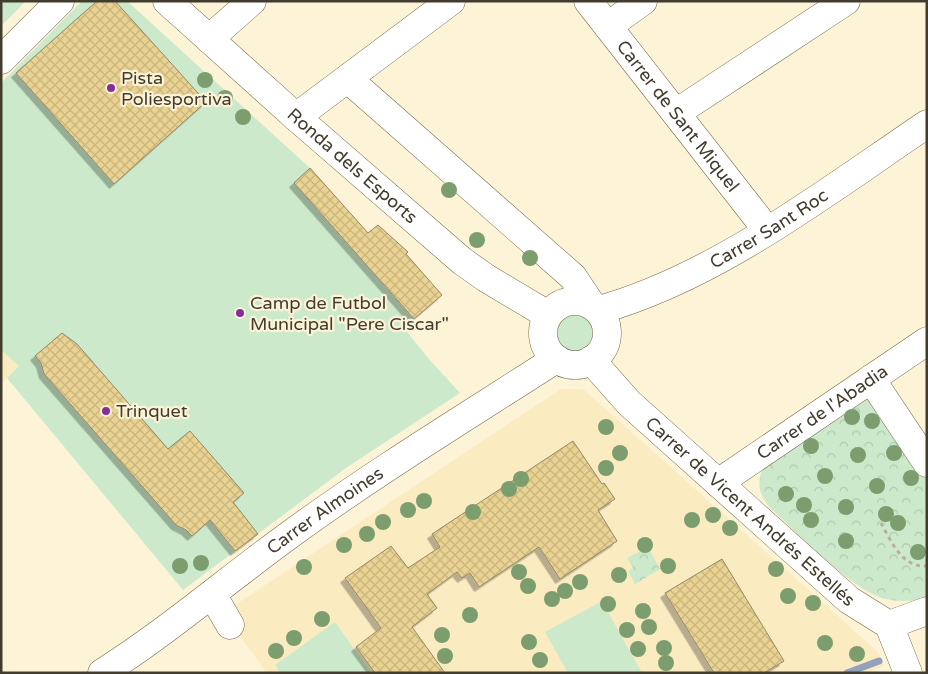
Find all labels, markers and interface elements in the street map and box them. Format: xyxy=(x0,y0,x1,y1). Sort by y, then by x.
street label: Carrer de Sant Miquel xyxy=(612,36,744,196)
place label: Pista Poliesportiva xyxy=(121,67,232,110)
marker: Pista Poliesportiva xyxy=(105,82,117,94)
street label: Ronda dels Esports xyxy=(283,103,422,228)
street label: Carrer Sant Roc xyxy=(706,184,832,273)
place label: Camp de Futbol Municipal "Pere Ciscar" xyxy=(250,292,449,335)
marker: Camp de Futbol Municipal "Pere Ciscar" xyxy=(234,307,246,319)
street label: Carrer de l'Abadia xyxy=(753,360,892,464)
place label: Trinquet xyxy=(116,400,188,422)
marker: Trinquet xyxy=(100,405,112,417)
street label: Carrer de Vicent Andrés Estellés xyxy=(641,412,859,611)
street label: Carrer Almoines xyxy=(262,462,387,559)

